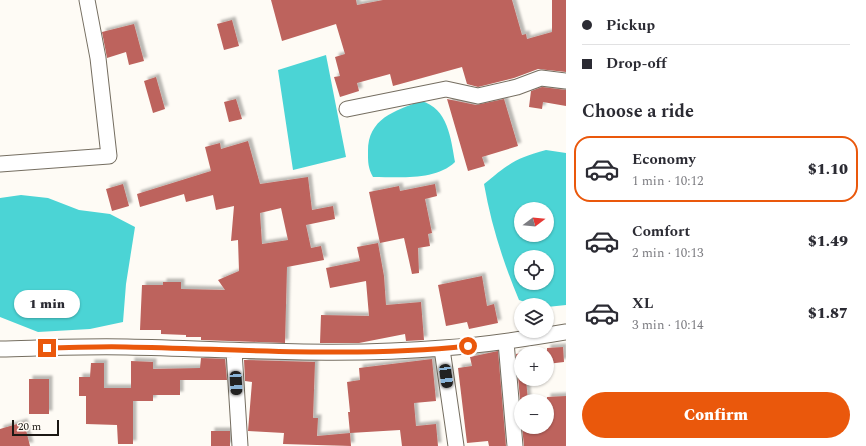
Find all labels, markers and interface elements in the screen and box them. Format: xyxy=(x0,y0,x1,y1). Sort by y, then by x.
text: Pickup xyxy=(606,14,655,37)
text: Drop-off xyxy=(606,52,667,75)
text: Choose a ride xyxy=(582,98,694,125)
text: Economy xyxy=(632,148,696,171)
icon: car xyxy=(584,151,620,187)
text: $1.10 xyxy=(808,158,848,181)
text: 1 min · 10:12 xyxy=(632,171,704,191)
north arrow xyxy=(514,202,554,242)
map controls xyxy=(514,202,554,434)
text: Comfort xyxy=(632,220,690,243)
icon: car xyxy=(584,223,620,259)
text: $1.49 xyxy=(808,230,848,253)
text: 2 min · 10:13 xyxy=(632,243,704,263)
button: locate xyxy=(514,250,554,290)
callout: 1 min xyxy=(14,290,80,318)
text: XL xyxy=(632,292,653,315)
text: 1 min xyxy=(29,294,65,314)
icon: car xyxy=(584,295,620,331)
button: layers xyxy=(514,298,554,338)
text: $1.87 xyxy=(808,302,848,325)
text: 3 min · 10:14 xyxy=(632,315,704,335)
route start xyxy=(459,337,477,355)
route end xyxy=(38,339,56,357)
button: + xyxy=(514,346,554,386)
car xyxy=(438,363,454,389)
car xyxy=(229,371,243,395)
button: Confirm xyxy=(582,392,850,438)
button: − xyxy=(514,394,554,434)
scale bar xyxy=(12,418,59,437)
text: 20 m xyxy=(18,418,41,435)

